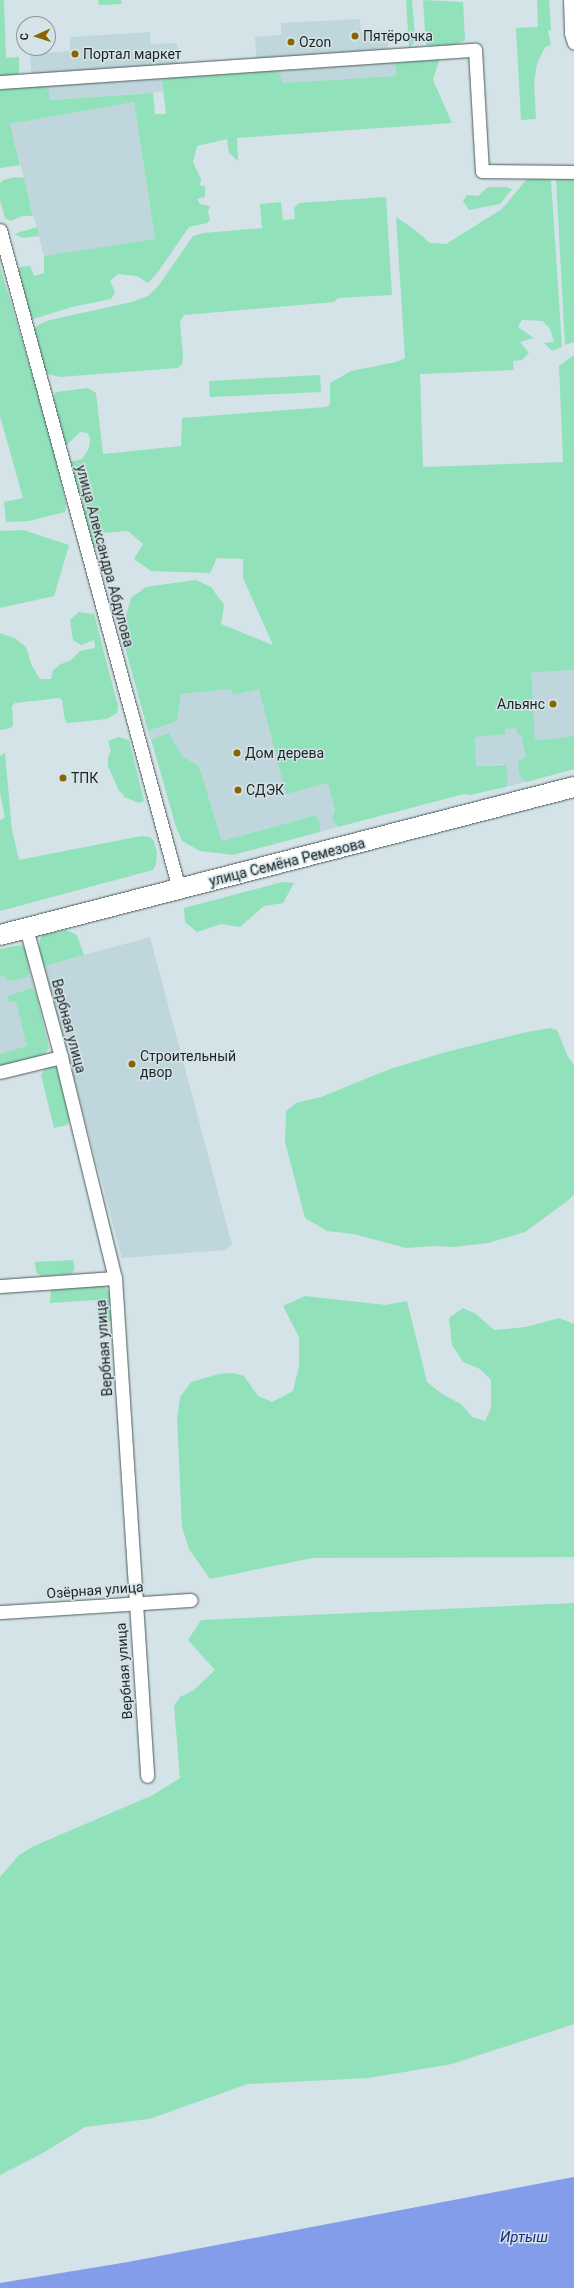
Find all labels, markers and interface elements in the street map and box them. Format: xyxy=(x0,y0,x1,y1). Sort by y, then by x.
north arrow xyxy=(16,16,56,56)
place label: Пятёрочка xyxy=(363,28,433,44)
marker: Пятёрочка xyxy=(350,31,360,41)
text: С xyxy=(18,33,31,41)
place label: Ozon xyxy=(299,34,331,50)
marker: Ozon xyxy=(286,37,296,47)
place label: Портал маркет xyxy=(83,46,181,62)
marker: Портал маркет xyxy=(70,49,80,59)
street label: улица Александра Абдулова xyxy=(73,463,137,649)
place label: Альянс xyxy=(497,696,545,712)
marker: Альянс xyxy=(548,699,558,709)
place label: Дом дерева xyxy=(245,745,324,761)
marker: Дом дерева xyxy=(232,748,242,758)
place label: ТПК xyxy=(71,770,98,786)
marker: ТПК xyxy=(58,773,68,783)
place label: СДЭК xyxy=(246,782,284,798)
marker: СДЭК xyxy=(233,785,243,795)
street label: улица Семёна Ремезова xyxy=(207,834,367,890)
street label: Вербная улица xyxy=(48,977,90,1075)
place label: Строительный двор xyxy=(140,1048,236,1080)
marker: Строительный двор xyxy=(127,1059,137,1069)
street label: Вербная улица xyxy=(92,1299,116,1397)
street label: Озёрная улица xyxy=(46,1578,144,1602)
street label: Вербная улица xyxy=(112,1622,136,1720)
water label: Иртыш xyxy=(500,2229,548,2247)

